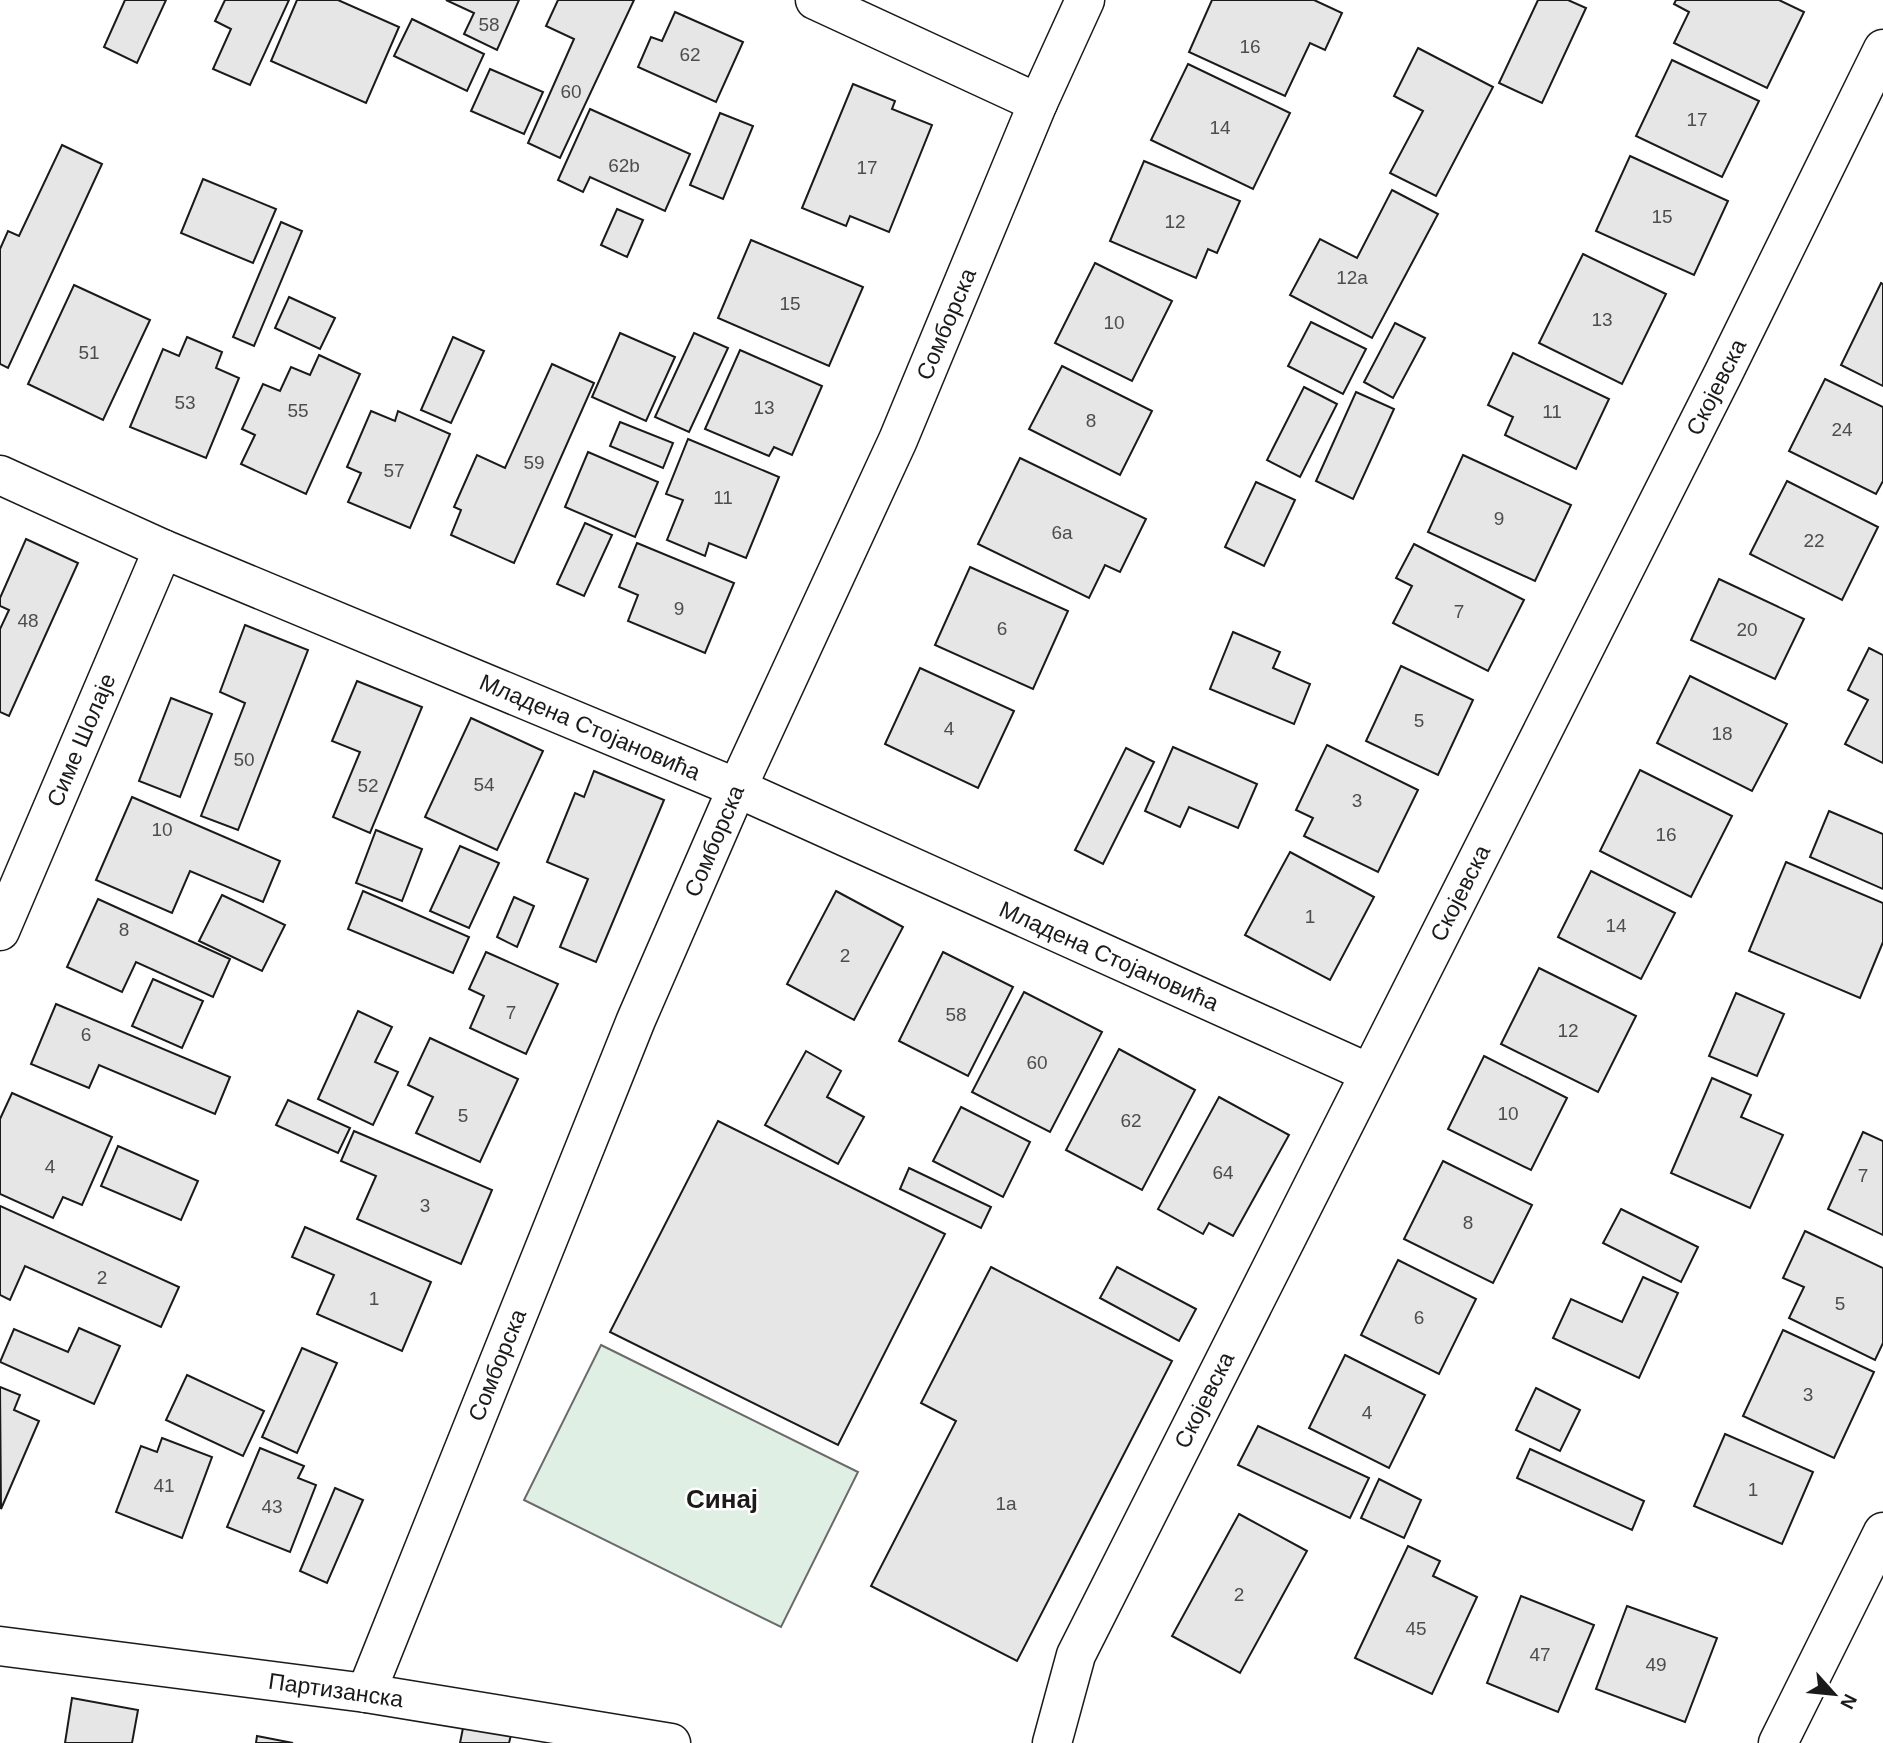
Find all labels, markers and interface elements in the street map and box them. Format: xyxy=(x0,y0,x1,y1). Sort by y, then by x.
house number: 58 xyxy=(478,14,500,35)
house number: 16 xyxy=(1239,36,1261,57)
house number: 62 xyxy=(679,44,701,65)
house number: 60 xyxy=(560,81,582,102)
house number: 17 xyxy=(1686,109,1708,130)
house number: 14 xyxy=(1209,117,1231,138)
house number: 62b xyxy=(608,155,640,176)
house number: 17 xyxy=(856,157,878,178)
house number: 15 xyxy=(1651,206,1673,227)
house number: 12 xyxy=(1164,211,1186,232)
street label: Сомборска xyxy=(911,264,981,384)
house number: 12a xyxy=(1336,267,1368,288)
house number: 15 xyxy=(779,293,801,314)
house number: 13 xyxy=(1591,309,1613,330)
house number: 10 xyxy=(1103,312,1125,333)
street label: Скојевска xyxy=(1681,334,1751,439)
house number: 51 xyxy=(78,342,100,363)
house number: 53 xyxy=(174,392,196,413)
house number: 13 xyxy=(753,397,775,418)
house number: 55 xyxy=(287,400,309,421)
house number: 11 xyxy=(1542,401,1562,422)
house number: 8 xyxy=(1086,410,1096,431)
house number: 24 xyxy=(1831,419,1853,440)
house number: 59 xyxy=(523,452,545,473)
house number: 57 xyxy=(383,460,405,481)
house number: 11 xyxy=(713,487,733,508)
house number: 9 xyxy=(1494,508,1504,529)
house number: 6a xyxy=(1051,522,1073,543)
house number: 22 xyxy=(1803,530,1825,551)
house number: 9 xyxy=(674,598,684,619)
house number: 7 xyxy=(1454,601,1464,622)
house number: 48 xyxy=(17,610,39,631)
house number: 6 xyxy=(997,618,1007,639)
house number: 20 xyxy=(1736,619,1758,640)
street label: Младена Стојановића xyxy=(476,669,704,785)
street label: Симе Шолаје xyxy=(41,670,121,810)
house number: 5 xyxy=(1414,710,1424,731)
house number: 4 xyxy=(944,718,955,739)
house number: 18 xyxy=(1711,723,1733,744)
house number: 50 xyxy=(233,749,255,770)
house number: 54 xyxy=(473,774,495,795)
house number: 52 xyxy=(357,775,379,796)
street label: Сомборска xyxy=(679,781,749,901)
house number: 3 xyxy=(1352,790,1362,811)
house number: 10 xyxy=(151,819,173,840)
house number: 16 xyxy=(1655,824,1677,845)
street label: Скојевска xyxy=(1425,840,1495,945)
street label: Младена Стојановића xyxy=(995,896,1223,1016)
house number: 1 xyxy=(1305,906,1315,927)
house number: 14 xyxy=(1605,915,1627,936)
house number: 8 xyxy=(119,919,129,940)
house number: 2 xyxy=(840,945,850,966)
house number: 7 xyxy=(506,1002,516,1023)
house number: 58 xyxy=(945,1004,967,1025)
house number: 12 xyxy=(1557,1020,1579,1041)
house number: 6 xyxy=(81,1024,91,1045)
house number: 60 xyxy=(1026,1052,1048,1073)
house number: 10 xyxy=(1497,1103,1519,1124)
house number: 5 xyxy=(458,1105,468,1126)
house number: 62 xyxy=(1120,1110,1142,1131)
house number: 4 xyxy=(45,1156,56,1177)
house number: 64 xyxy=(1212,1162,1234,1183)
house number: 7 xyxy=(1858,1165,1868,1186)
house number: 3 xyxy=(420,1195,430,1216)
house number: 8 xyxy=(1463,1212,1473,1233)
house number: 2 xyxy=(97,1267,107,1288)
house number: 1 xyxy=(369,1288,379,1309)
house number: 5 xyxy=(1835,1293,1845,1314)
street label: Сомборска xyxy=(463,1305,531,1425)
house number: 6 xyxy=(1414,1307,1424,1328)
street label: Скојевска xyxy=(1169,1347,1239,1452)
house number: 3 xyxy=(1803,1384,1813,1405)
house number: 4 xyxy=(1362,1402,1373,1423)
house number: 41 xyxy=(153,1475,175,1496)
house number: 1 xyxy=(1748,1479,1758,1500)
district label: Синај xyxy=(686,1484,758,1514)
house number: 1a xyxy=(995,1493,1017,1514)
house number: 43 xyxy=(261,1496,283,1517)
house number: 2 xyxy=(1234,1584,1244,1605)
house number: 45 xyxy=(1405,1618,1427,1639)
house number: 47 xyxy=(1529,1644,1551,1665)
house number: 49 xyxy=(1645,1654,1667,1675)
north arrow xyxy=(1799,1659,1869,1729)
street label: Партизанска xyxy=(267,1668,405,1712)
text: N xyxy=(1836,1691,1861,1712)

